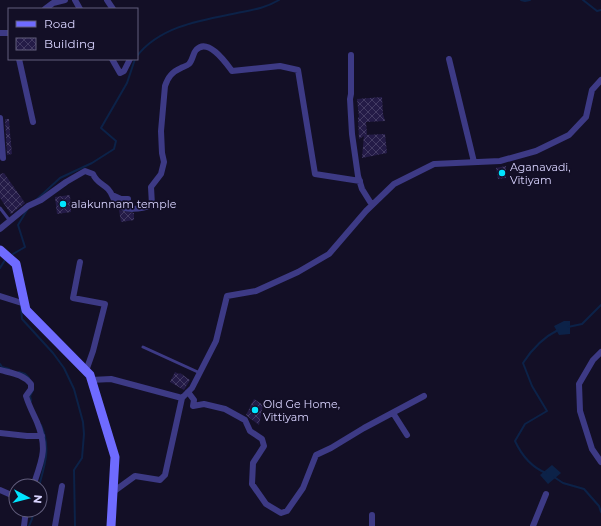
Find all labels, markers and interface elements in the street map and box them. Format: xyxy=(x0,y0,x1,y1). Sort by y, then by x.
legend xyxy=(8,8,138,60)
text: Road xyxy=(44,16,75,31)
text: Building xyxy=(44,36,95,51)
place label: Aganavadi, Vitiyam xyxy=(510,160,571,187)
marker: Aganavadi, Vitiyam xyxy=(497,168,507,178)
place label: alakunnam temple xyxy=(71,197,177,211)
marker: alakunnam temple xyxy=(58,199,68,209)
place label: Old Ge Home, Vittiyam xyxy=(263,397,340,424)
marker: Old Ge Home, Vittiyam xyxy=(250,405,260,415)
north arrow xyxy=(8,478,48,518)
text: N xyxy=(30,494,45,504)

